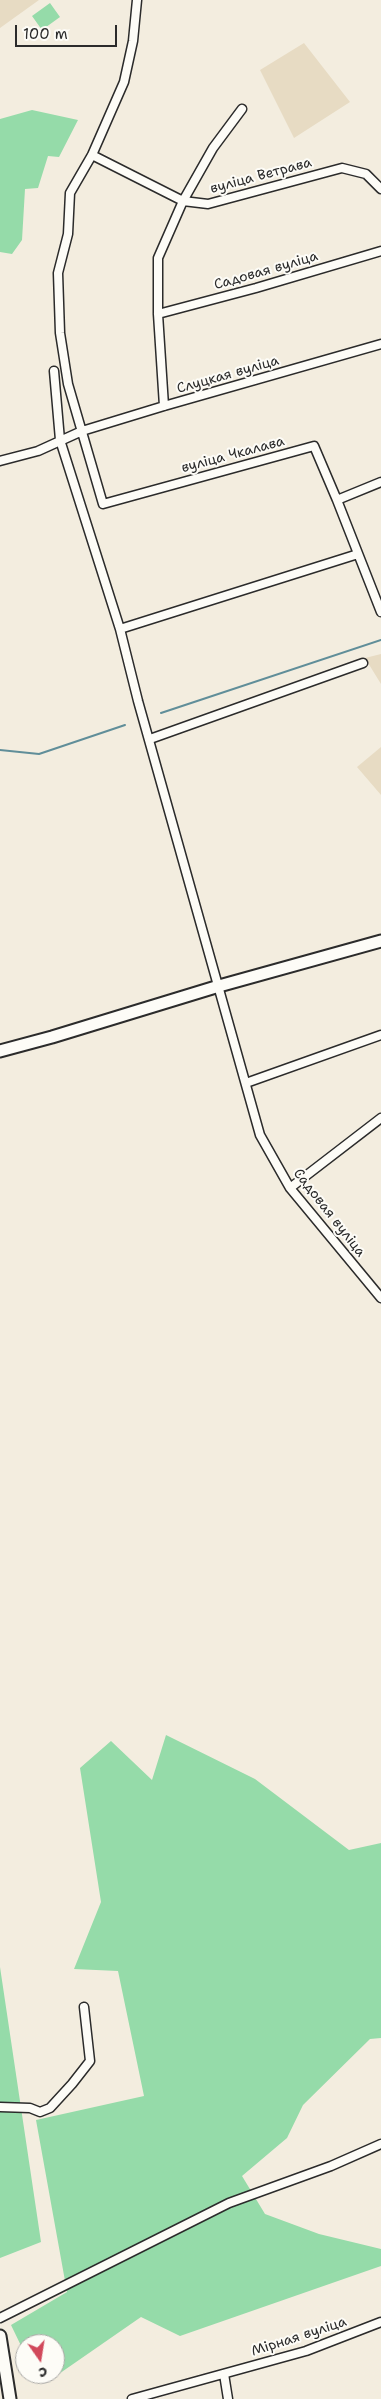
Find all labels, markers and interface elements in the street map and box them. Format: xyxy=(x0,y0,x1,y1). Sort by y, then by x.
scale bar xyxy=(18,15,120,47)
text: 100 m xyxy=(23,24,68,44)
street label: вуліца Ветрава xyxy=(208,154,314,198)
street label: Садовая вуліца xyxy=(212,248,320,294)
street label: Слуцкая вуліца xyxy=(175,352,281,398)
street label: вуліца Чкалава xyxy=(180,433,286,477)
street label: Садовая вуліца xyxy=(289,1166,369,1260)
street label: Мірная вуліца xyxy=(249,2314,349,2360)
north arrow xyxy=(15,2334,65,2384)
text: С xyxy=(37,2363,49,2382)

